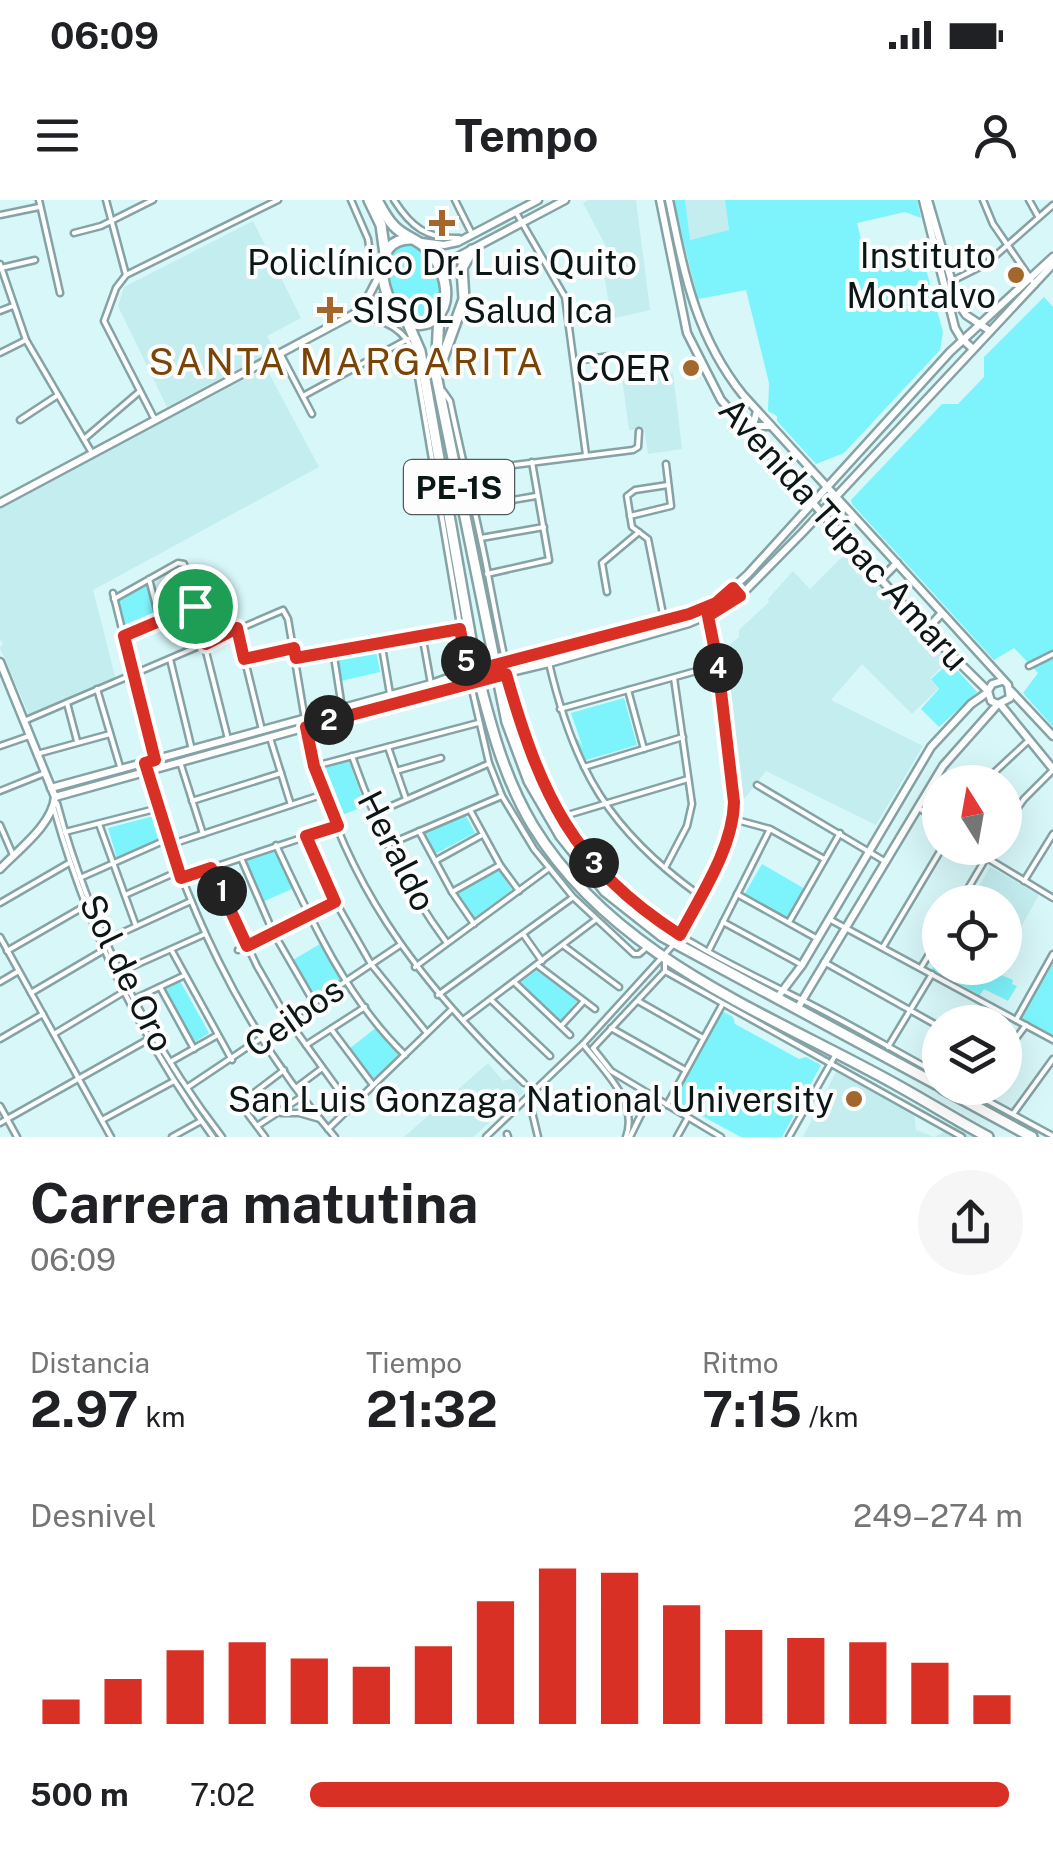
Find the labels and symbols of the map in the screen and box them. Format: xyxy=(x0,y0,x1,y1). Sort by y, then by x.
marker: Policlínico Dr. Luis Quito xyxy=(429,210,455,236)
place label: Instituto Montalvo xyxy=(846,235,996,316)
place label: Policlínico Dr. Luis Quito xyxy=(247,242,637,283)
marker: Instituto Montalvo xyxy=(1005,264,1027,286)
place label: SISOL Salud Ica xyxy=(352,290,613,331)
marker: SISOL Salud Ica xyxy=(317,297,343,323)
district label: SANTA MARGARITA xyxy=(149,339,545,384)
place label: COER xyxy=(576,348,671,389)
marker: COER xyxy=(680,357,702,379)
street label: Avenida Túpac Amaru xyxy=(711,389,977,679)
road number: PE-1S xyxy=(404,460,514,514)
pin xyxy=(153,564,238,649)
pin: 5 xyxy=(441,636,491,686)
pin: 4 xyxy=(693,643,743,693)
pin: 2 xyxy=(304,695,354,745)
north arrow xyxy=(922,765,1022,865)
street label: Heraldo xyxy=(349,784,445,918)
pin: 3 xyxy=(569,838,619,888)
pin: 1 xyxy=(197,866,247,916)
street label: Sol de Oro xyxy=(71,888,183,1058)
street label: Ceibos xyxy=(237,968,351,1066)
place label: San Luis Gonzaga National University xyxy=(228,1079,834,1120)
marker: San Luis Gonzaga National University xyxy=(843,1088,865,1110)

